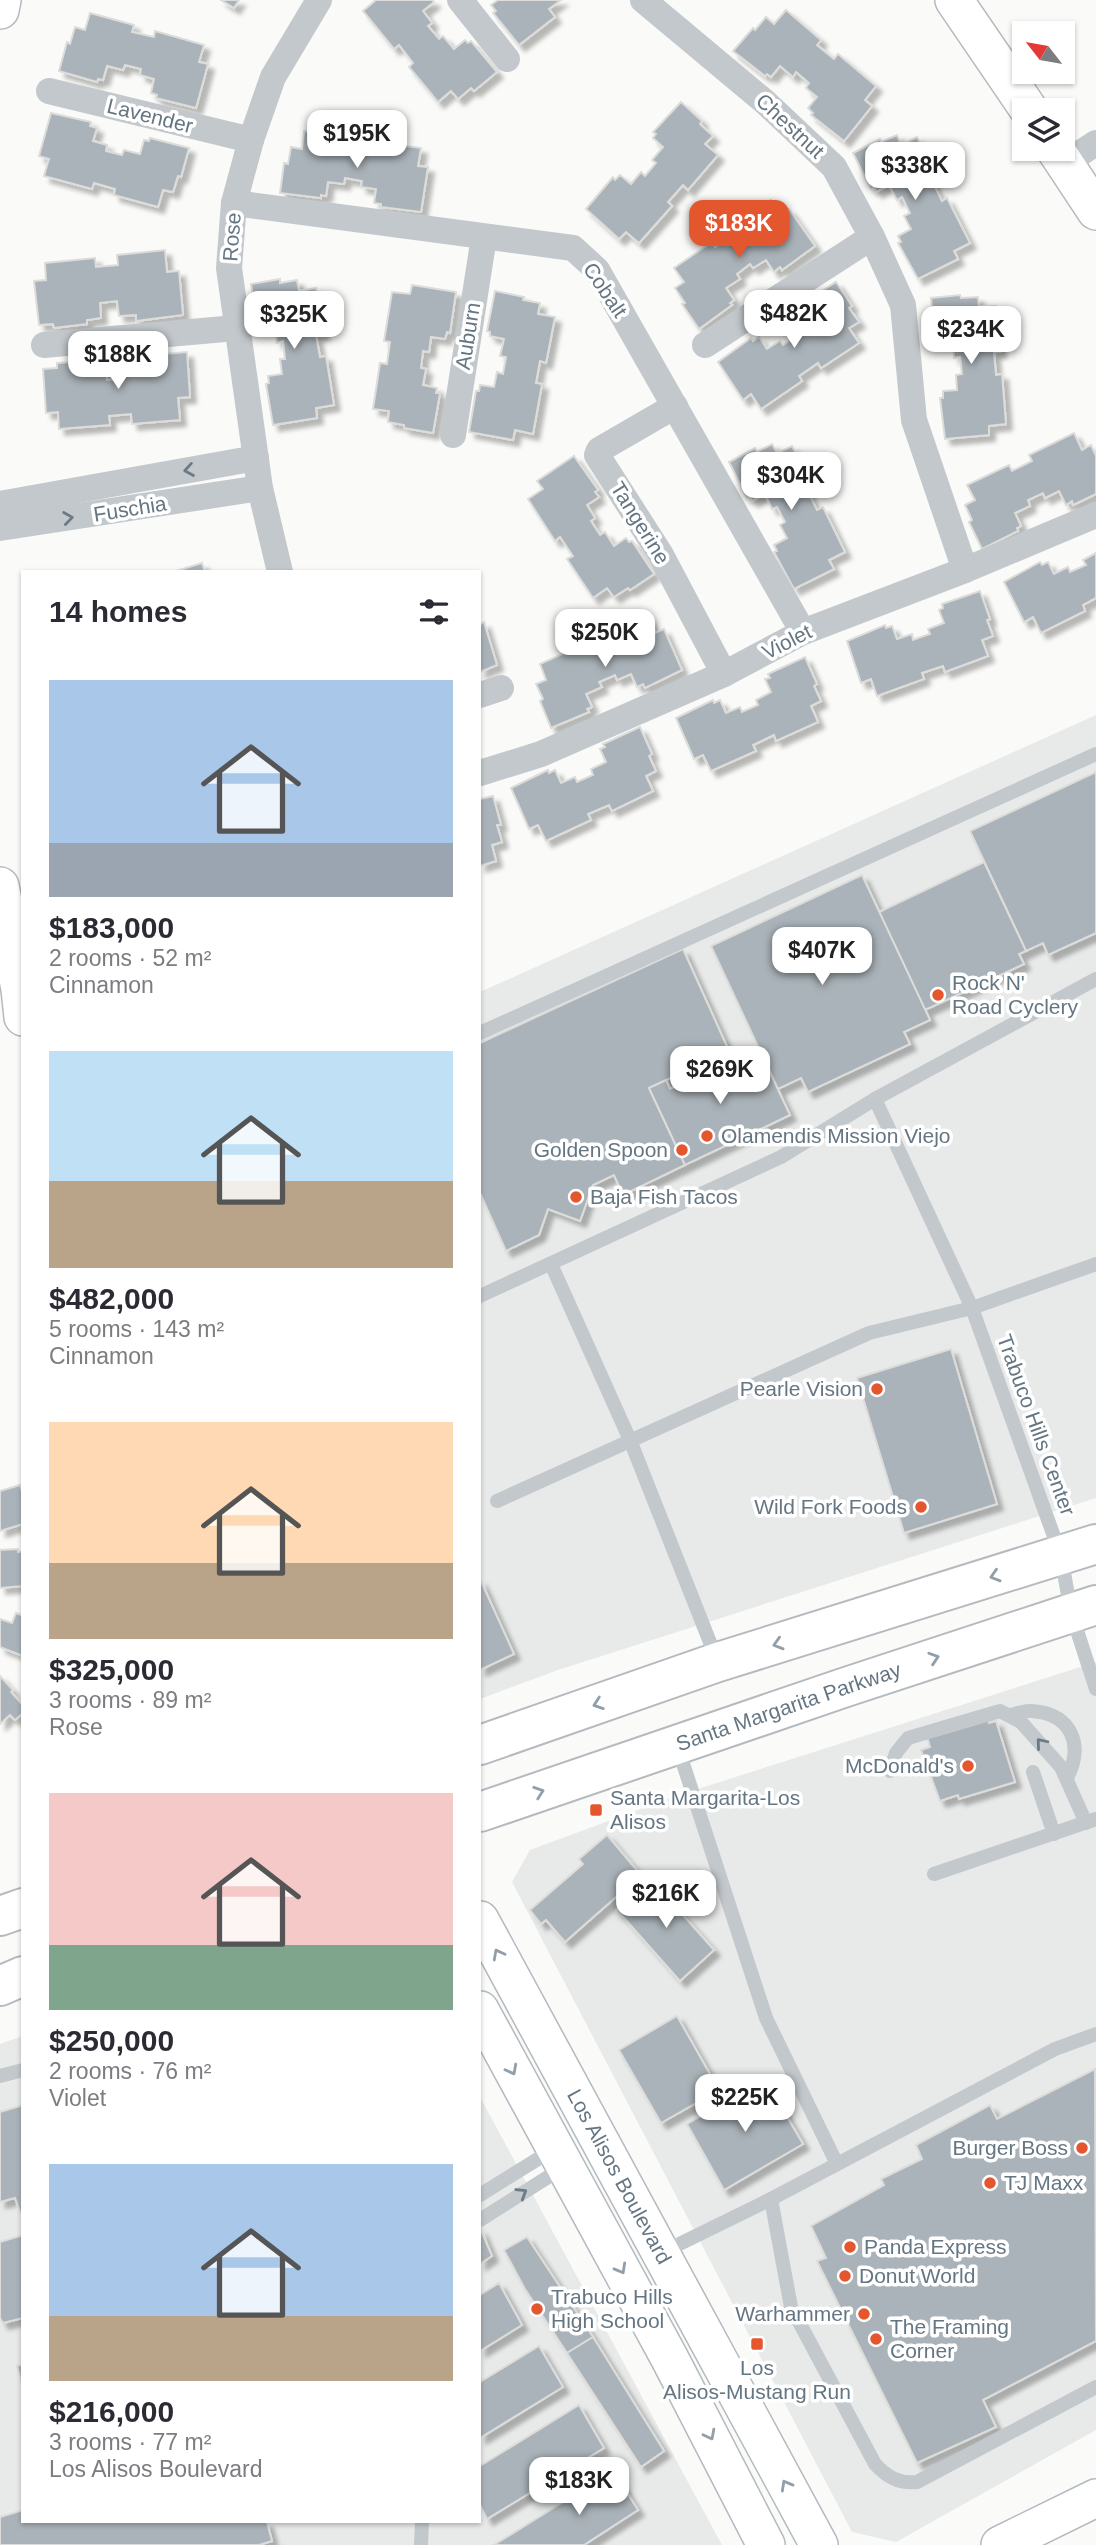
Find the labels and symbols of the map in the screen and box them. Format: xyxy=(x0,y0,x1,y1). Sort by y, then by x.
north arrow xyxy=(1012,21,1074,84)
street label: Chestnut xyxy=(752,89,829,163)
street label: Lavender xyxy=(105,94,195,137)
pin: $195K xyxy=(308,110,406,170)
pin: $338K xyxy=(866,142,964,202)
pin: $183K xyxy=(690,201,788,260)
street label: Rose xyxy=(218,212,245,262)
street label: Cobalt xyxy=(579,258,632,321)
pin: $482K xyxy=(745,290,843,350)
pin: $325K xyxy=(245,292,343,351)
street label: Auburn xyxy=(451,301,484,371)
pin: $234K xyxy=(922,306,1020,366)
pin: $188K xyxy=(69,332,167,391)
pin: $304K xyxy=(742,452,840,512)
one-way arrow xyxy=(183,462,195,477)
street label: Tangerine xyxy=(606,478,675,568)
street label: Fuschia xyxy=(92,491,168,526)
one-way arrow xyxy=(62,511,73,526)
pin: $250K xyxy=(556,610,654,669)
street label: Violet xyxy=(758,619,815,664)
pin: $407K xyxy=(773,928,871,987)
place label: Rock N' Road Cyclery xyxy=(952,971,1079,1018)
marker: Rock N' Road Cyclery xyxy=(930,987,946,1003)
pin: $269K xyxy=(671,1046,769,1106)
place label: Olamendis Mission Viejo xyxy=(721,1124,951,1147)
marker: Olamendis Mission Viejo xyxy=(699,1128,715,1144)
place label: Golden Spoon xyxy=(534,1138,668,1161)
marker: Golden Spoon xyxy=(674,1142,690,1158)
place label: Baja Fish Tacos xyxy=(590,1185,738,1208)
marker: Baja Fish Tacos xyxy=(568,1189,584,1205)
street label: Trabuco Hills Center xyxy=(993,1331,1080,1518)
place label: Pearle Vision xyxy=(740,1377,863,1400)
marker: Pearle Vision xyxy=(869,1381,885,1397)
place label: Wild Fork Foods xyxy=(754,1495,907,1518)
marker: Wild Fork Foods xyxy=(913,1499,929,1515)
one-way arrow xyxy=(990,1568,1002,1582)
one-way arrow xyxy=(773,1635,785,1650)
one-way arrow xyxy=(927,1652,940,1666)
street label: Santa Margarita Parkway xyxy=(673,1658,904,1755)
one-way arrow xyxy=(592,1696,605,1710)
one-way arrow xyxy=(1037,1738,1049,1751)
place label: McDonald's xyxy=(845,1754,954,1777)
marker: McDonald's xyxy=(960,1758,976,1774)
one-way arrow xyxy=(532,1786,545,1800)
place label: Santa Margarita-Los Alisos xyxy=(610,1786,800,1833)
marker: Santa Margarita-Los Alisos xyxy=(588,1802,604,1818)
pin: $216K xyxy=(617,1870,715,1930)
one-way arrow xyxy=(493,1949,506,1961)
one-way arrow xyxy=(503,2063,517,2075)
pin: $225K xyxy=(696,2074,794,2134)
street label: Los Alisos Boulevard xyxy=(563,2085,676,2268)
place label: Burger Boss xyxy=(952,2136,1068,2159)
marker: Burger Boss xyxy=(1074,2140,1090,2156)
place label: TJ Maxx xyxy=(1004,2171,1084,2194)
marker: TJ Maxx xyxy=(982,2175,998,2191)
one-way arrow xyxy=(514,2189,527,2202)
place label: Panda Express xyxy=(864,2235,1006,2258)
marker: Panda Express xyxy=(842,2239,858,2255)
one-way arrow xyxy=(613,2262,626,2275)
place label: Donut World xyxy=(859,2264,975,2287)
marker: Donut World xyxy=(837,2268,853,2284)
place label: Trabuco Hills High School xyxy=(551,2285,673,2332)
marker: Trabuco Hills High School xyxy=(529,2301,545,2317)
place label: Warhammer xyxy=(735,2302,850,2325)
marker: Warhammer xyxy=(856,2306,872,2322)
place label: The Framing Corner xyxy=(890,2315,1009,2362)
marker: The Framing Corner xyxy=(868,2331,884,2347)
marker: Los Alisos-Mustang Run xyxy=(749,2336,765,2352)
place label: Los Alisos-Mustang Run xyxy=(663,2356,851,2403)
one-way arrow xyxy=(701,2428,715,2441)
pin: $183K xyxy=(530,2458,628,2517)
one-way arrow xyxy=(781,2480,795,2492)

